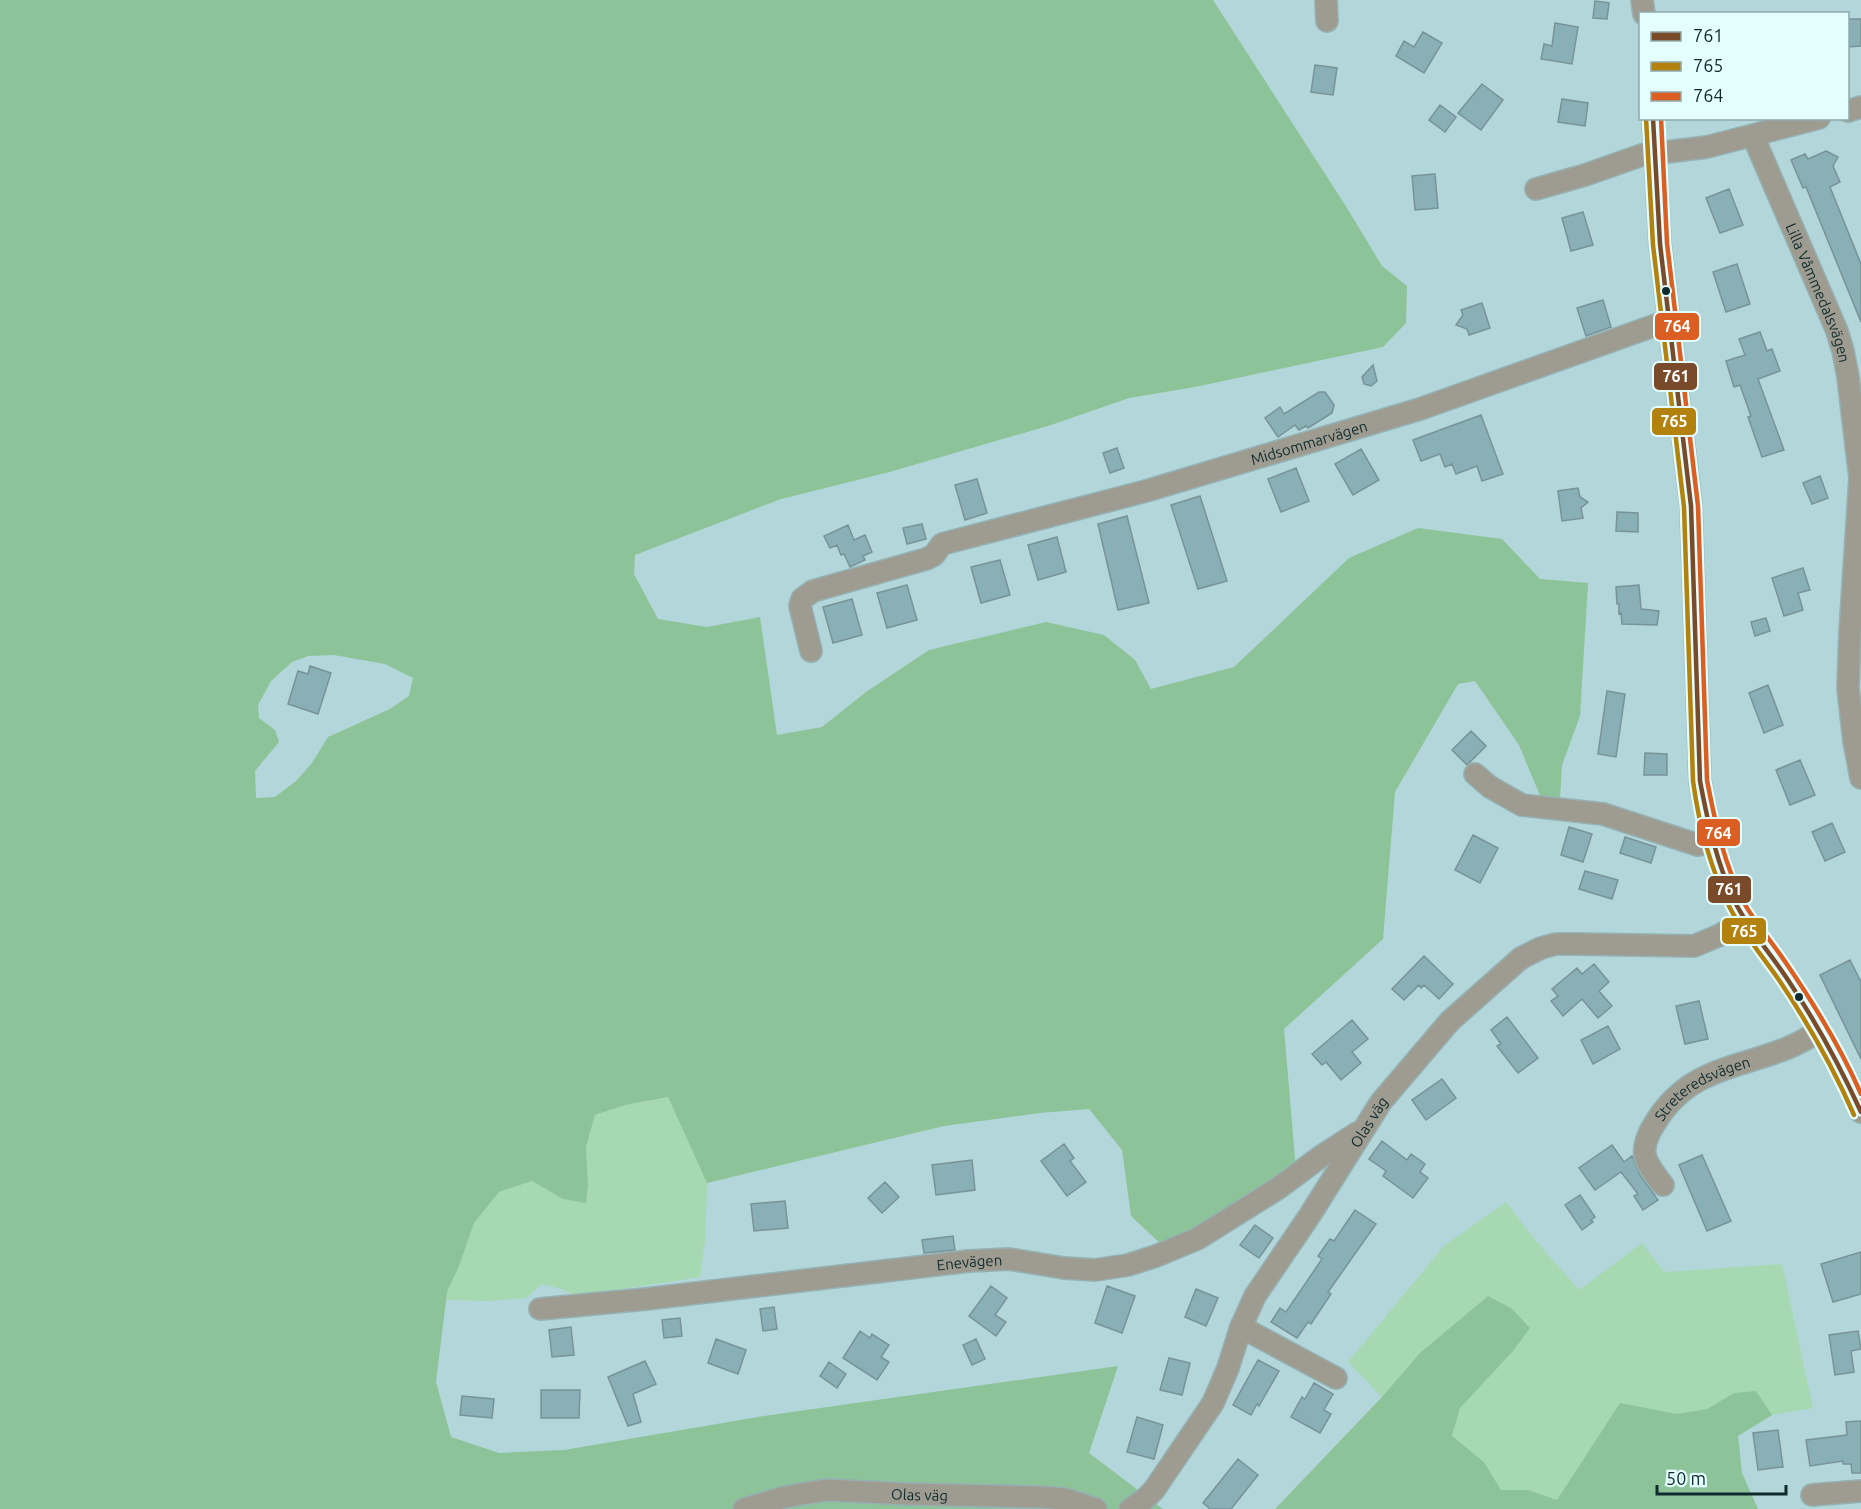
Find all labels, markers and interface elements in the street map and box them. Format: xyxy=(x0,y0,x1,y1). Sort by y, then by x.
legend xyxy=(1639,12,1849,120)
text: 761 xyxy=(1693,25,1723,45)
text: 765 xyxy=(1693,55,1723,75)
text: 764 xyxy=(1693,85,1723,105)
street label: Lilla Våmmedalsvägen xyxy=(1783,220,1853,364)
unlabelled marker xyxy=(1660,285,1672,297)
line badge: 764 xyxy=(1654,312,1700,341)
text: 764 xyxy=(1663,317,1691,335)
line badge: 761 xyxy=(1653,362,1698,391)
text: 761 xyxy=(1662,367,1690,385)
line badge: 765 xyxy=(1651,407,1697,436)
text: 765 xyxy=(1660,412,1688,430)
street label: Midsommarvägen xyxy=(1249,417,1369,468)
line badge: 764 xyxy=(1696,818,1741,847)
text: 764 xyxy=(1704,824,1732,842)
line badge: 761 xyxy=(1707,875,1752,904)
text: 761 xyxy=(1715,880,1743,898)
line badge: 765 xyxy=(1721,917,1767,945)
text: 765 xyxy=(1730,922,1758,940)
unlabelled marker xyxy=(1793,991,1805,1003)
street label: Streteredsvägen xyxy=(1650,1053,1752,1124)
street label: Olas väg xyxy=(1346,1093,1391,1150)
street label: Enevägen xyxy=(936,1251,1003,1273)
scale bar xyxy=(1657,1458,1786,1496)
text: 50 m xyxy=(1666,1468,1706,1488)
street label: Olas väg xyxy=(891,1485,948,1503)

